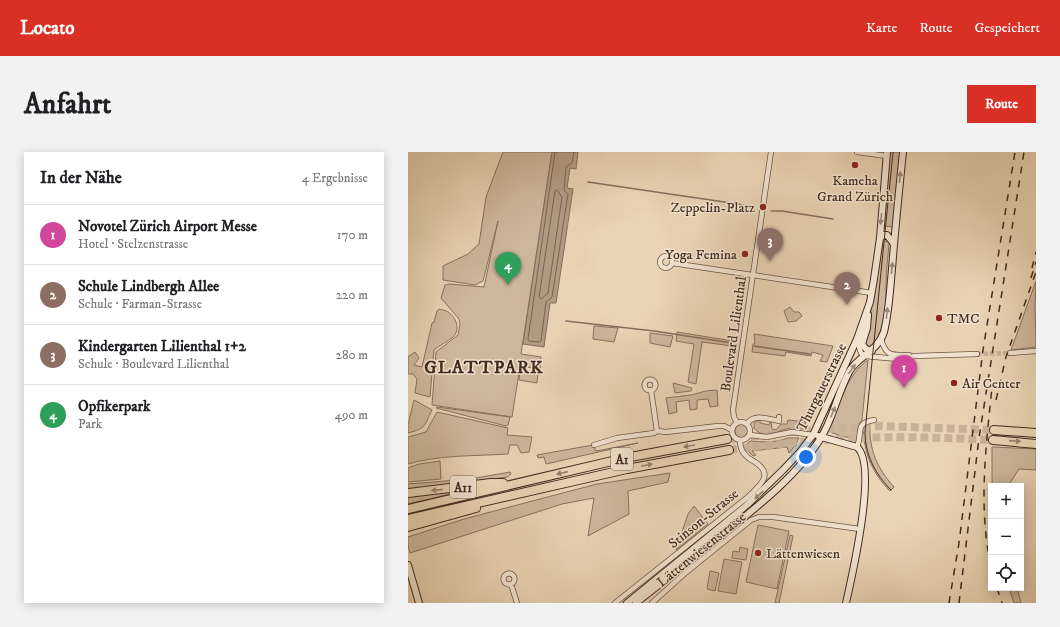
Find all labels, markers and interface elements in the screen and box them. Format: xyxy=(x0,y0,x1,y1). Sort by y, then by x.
text: Locato xyxy=(20,17,75,40)
text: Karte xyxy=(866,19,897,37)
text: Route xyxy=(919,19,952,37)
text: Gespeichert xyxy=(974,19,1040,37)
button: Route xyxy=(967,85,1036,123)
text: Anfahrt xyxy=(24,87,111,122)
marker: Kameha Grand Zürich xyxy=(850,160,860,170)
text: In der Nähe xyxy=(40,167,122,189)
text: 4 Ergebnisse xyxy=(302,170,368,186)
one-way arrow xyxy=(897,171,904,183)
place label: Kameha Grand Zürich xyxy=(817,172,894,206)
place label: Zeppelin-Platz xyxy=(671,199,755,217)
marker: Zeppelin-Platz xyxy=(758,202,768,212)
one-way arrow xyxy=(878,213,884,225)
text: Novotel Zürich Airport Messe xyxy=(78,217,257,236)
text: 1 xyxy=(51,227,55,243)
text: 170 m xyxy=(337,227,368,243)
pin: 3 xyxy=(757,228,783,261)
text: Hotel · Stelzenstrasse xyxy=(78,236,188,252)
place label: Yoga Femina xyxy=(665,246,737,264)
marker: Yoga Femina xyxy=(740,249,750,259)
pin: 4 xyxy=(495,252,521,285)
one-way arrow xyxy=(888,262,895,274)
pin: 2 xyxy=(834,272,860,305)
street label: Boulevard Lilienthal xyxy=(717,275,751,393)
text: Schule Lindbergh Allee xyxy=(78,277,219,296)
text: 2 xyxy=(50,287,56,303)
text: 220 m xyxy=(336,287,368,303)
text: Schule · Farman-Strasse xyxy=(78,296,202,312)
one-way arrow xyxy=(883,307,890,319)
place label: TMC xyxy=(947,310,980,328)
marker: TMC xyxy=(934,313,944,323)
text: Kindergarten Lilienthal 1+2 xyxy=(78,337,246,356)
street label: Thurgauerstrasse xyxy=(793,340,851,434)
text: 3 xyxy=(51,347,55,363)
text: 280 m xyxy=(336,347,368,363)
pin: 1 xyxy=(891,355,917,388)
text: Schule · Boulevard Lilienthal xyxy=(78,356,229,372)
district label: GLATTPARK xyxy=(424,357,544,379)
one-way arrow xyxy=(848,363,856,374)
place label: Air Center xyxy=(962,375,1021,393)
marker: Air Center xyxy=(949,378,959,388)
text: Opfikerpark xyxy=(78,397,151,416)
one-way arrow xyxy=(831,405,837,417)
text: 4 xyxy=(49,407,57,423)
text: 490 m xyxy=(334,407,368,423)
text: Park xyxy=(78,416,102,432)
one-way arrow xyxy=(1009,438,1021,445)
one-way arrow xyxy=(683,443,695,449)
your location xyxy=(796,447,816,467)
road number: A1 xyxy=(611,448,633,470)
one-way arrow xyxy=(641,461,653,467)
one-way arrow xyxy=(555,470,567,476)
road number: A11 xyxy=(450,476,476,498)
map controls xyxy=(988,483,1024,591)
button: + xyxy=(988,483,1024,519)
street label: Stinson-Strasse xyxy=(665,485,743,553)
one-way arrow xyxy=(431,486,443,493)
one-way arrow xyxy=(754,490,764,499)
street label: Lättenwiesenstrasse xyxy=(653,508,750,591)
button: − xyxy=(988,519,1024,555)
place label: Lättenwiesen xyxy=(766,545,841,563)
marker: Lättenwiesen xyxy=(753,548,763,558)
button: locate xyxy=(988,555,1024,591)

